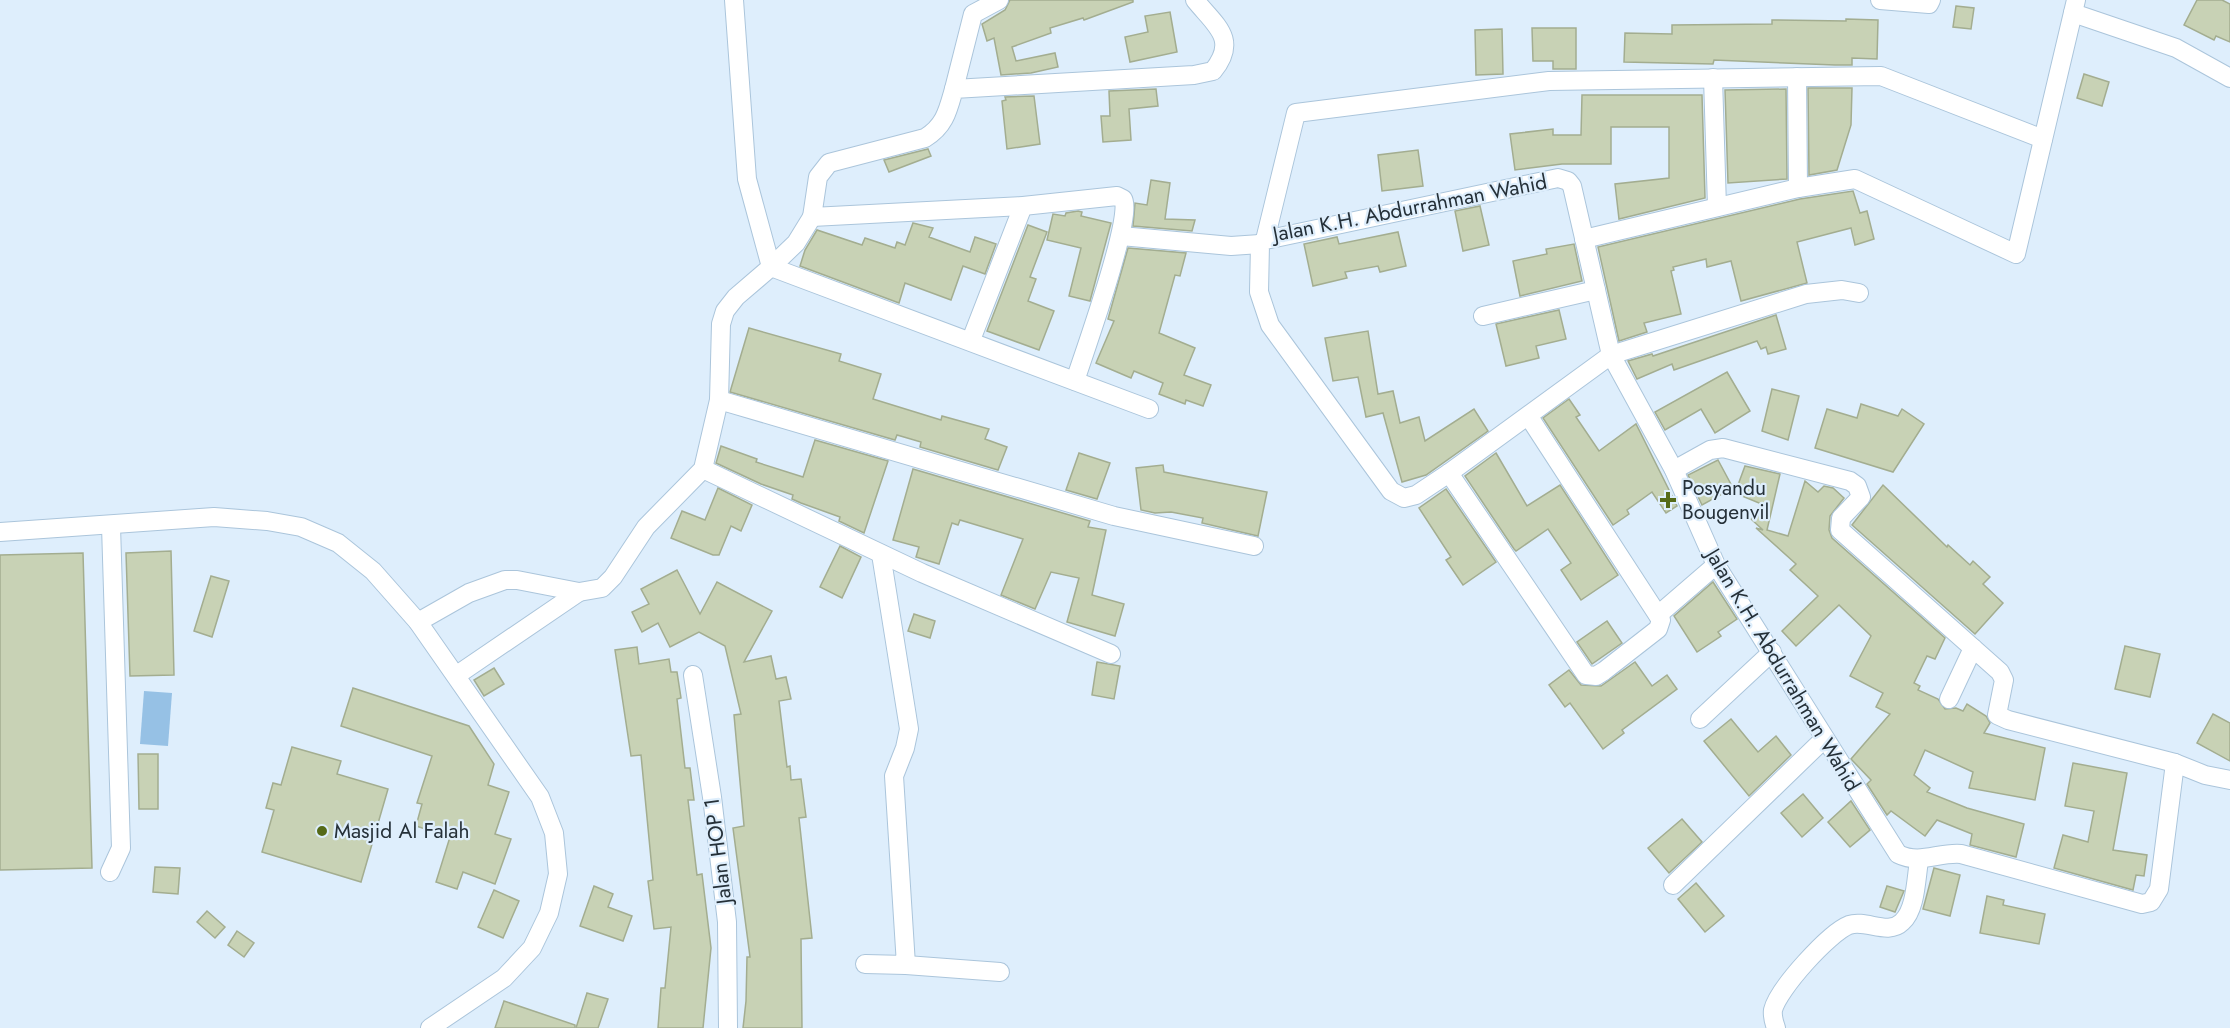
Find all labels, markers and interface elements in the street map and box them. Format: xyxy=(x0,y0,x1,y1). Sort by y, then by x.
street label: Jalan K.H. Abdurrahman Wahid xyxy=(1267,167,1550,250)
place label: Posyandu Bougenvil xyxy=(1682,473,1769,527)
marker: Posyandu Bougenvil xyxy=(1659,491,1677,509)
street label: Jalan K.H. Abdurrahman Wahid xyxy=(1697,540,1868,797)
street label: Jalan HOP 1 xyxy=(697,796,740,909)
place label: Masjid Al Falah xyxy=(334,816,469,846)
marker: Masjid Al Falah xyxy=(315,824,329,838)

